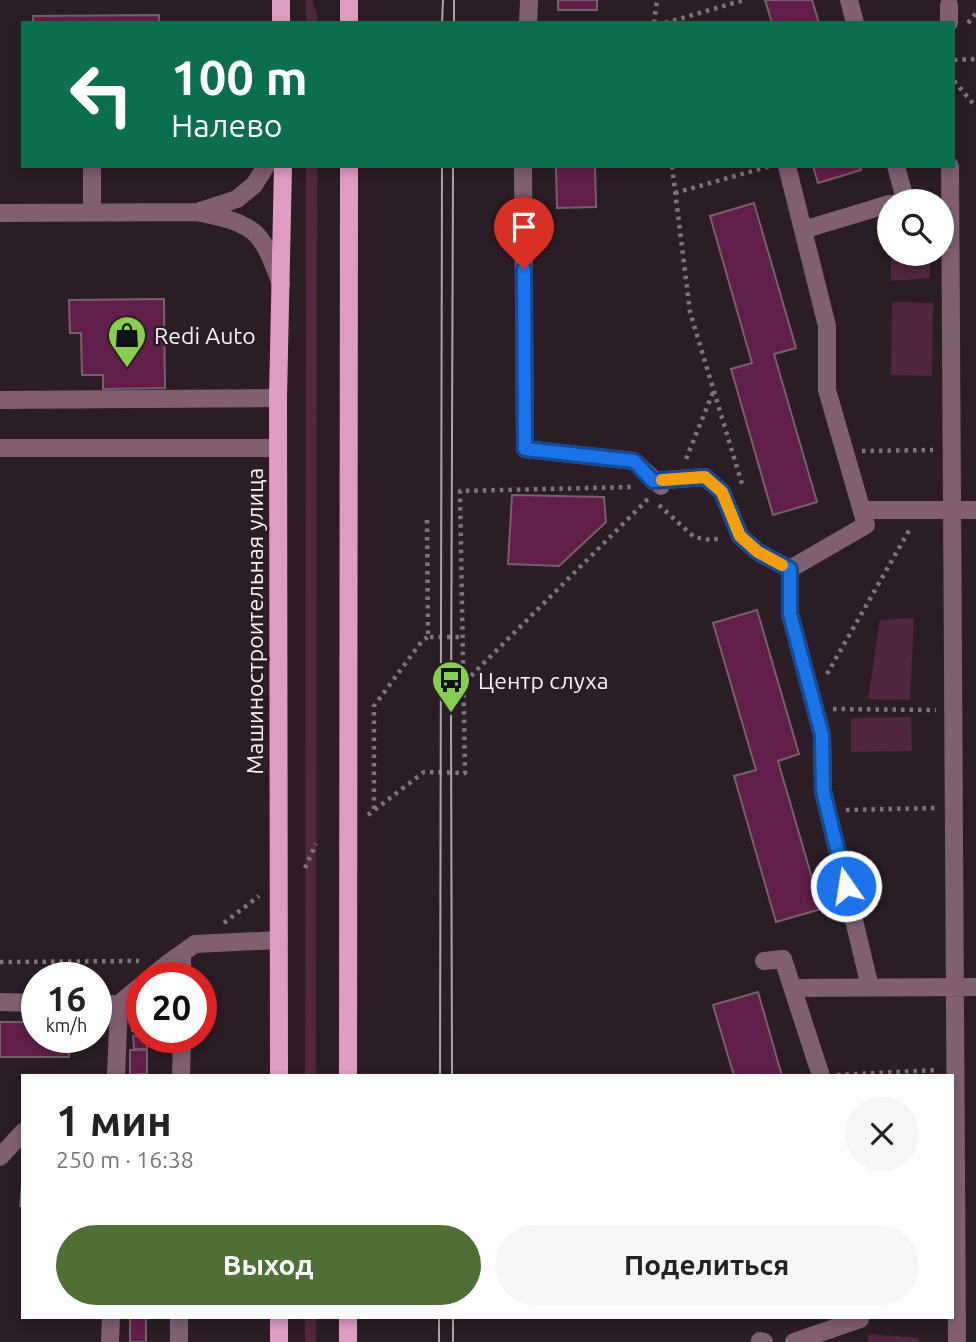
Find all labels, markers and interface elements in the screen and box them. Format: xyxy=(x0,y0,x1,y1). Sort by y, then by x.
icon: left xyxy=(56,49,147,140)
text: 100 m xyxy=(171,49,308,104)
text: Налево xyxy=(171,107,283,143)
map controls xyxy=(877,189,954,266)
button: search xyxy=(877,189,954,266)
pin xyxy=(494,197,554,269)
icon: arrive xyxy=(505,208,543,246)
shop icon: Redi Auto xyxy=(106,314,148,369)
place label: Redi Auto xyxy=(154,323,256,348)
street label: Машиностроительная улица xyxy=(242,468,267,774)
bus stop icon: Центр слуха xyxy=(430,659,472,714)
place label: Центр слуха xyxy=(478,668,609,693)
position arrow xyxy=(809,849,883,923)
speed limit sign: 20 xyxy=(126,962,217,1053)
text: 16 xyxy=(47,978,86,1018)
text: km/h xyxy=(46,1015,87,1035)
text: 1 мин xyxy=(56,1097,172,1144)
button: close xyxy=(845,1097,919,1171)
text: 250 m · 16:38 xyxy=(56,1147,194,1172)
button: Выход xyxy=(56,1225,481,1305)
button: Поделиться xyxy=(495,1225,919,1305)

